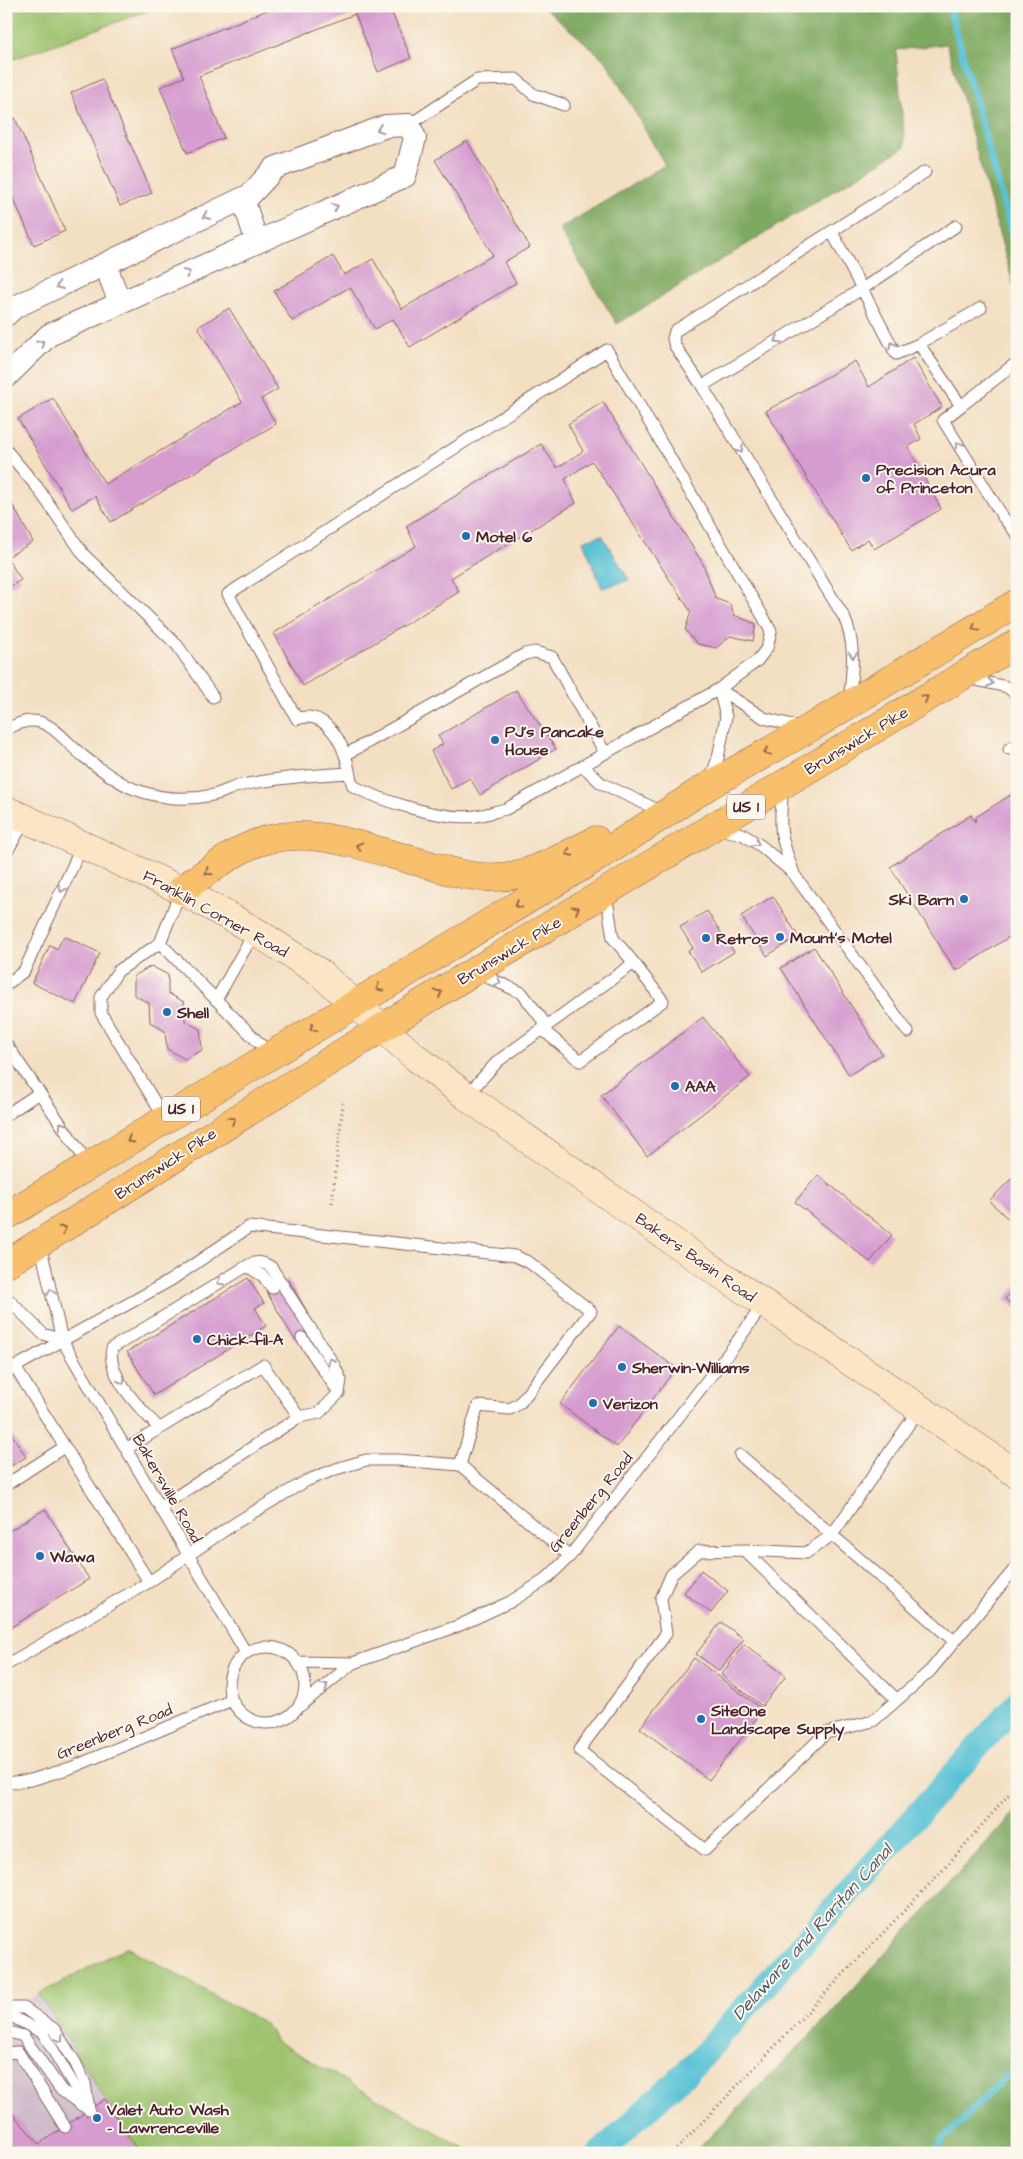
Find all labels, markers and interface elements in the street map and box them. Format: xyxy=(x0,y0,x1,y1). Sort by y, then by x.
one-way arrow xyxy=(376,123,384,133)
one-way arrow xyxy=(330,203,339,213)
one-way arrow xyxy=(202,210,211,220)
one-way arrow xyxy=(182,269,191,280)
one-way arrow xyxy=(55,280,64,290)
one-way arrow xyxy=(774,334,783,344)
one-way arrow xyxy=(35,340,44,349)
one-way arrow xyxy=(888,341,898,350)
one-way arrow xyxy=(955,442,965,451)
one-way arrow xyxy=(734,444,744,453)
place label: Precision Acura of Princeton xyxy=(876,459,996,499)
marker: Precision Acura of Princeton xyxy=(860,472,872,484)
place label: Motel 6 xyxy=(476,526,532,548)
marker: Motel 6 xyxy=(460,530,472,542)
one-way arrow xyxy=(972,622,981,632)
one-way arrow xyxy=(848,652,859,660)
one-way arrow xyxy=(985,677,994,688)
one-way arrow xyxy=(919,695,928,705)
street label: Brunswick Pike xyxy=(801,701,913,780)
place label: PJ's Pancake House xyxy=(505,721,604,761)
marker: PJ's Pancake House xyxy=(489,734,501,746)
one-way arrow xyxy=(763,746,772,756)
road number: US 1 xyxy=(727,794,765,820)
one-way arrow xyxy=(750,837,759,846)
one-way arrow xyxy=(356,842,364,852)
one-way arrow xyxy=(565,846,574,857)
street label: Franklin Corner Road xyxy=(139,865,292,963)
one-way arrow xyxy=(204,866,213,875)
one-way arrow xyxy=(58,883,68,892)
place label: Ski Barn xyxy=(888,889,954,911)
marker: Ski Barn xyxy=(958,893,970,905)
one-way arrow xyxy=(515,898,524,908)
one-way arrow xyxy=(571,906,580,916)
street label: Brunswick Pike xyxy=(454,911,566,990)
place label: Mount's Motel xyxy=(790,927,892,949)
place label: Retros xyxy=(716,928,768,950)
marker: Mount's Motel xyxy=(774,931,786,943)
marker: Retros xyxy=(700,932,712,944)
one-way arrow xyxy=(493,976,502,986)
one-way arrow xyxy=(375,982,384,992)
one-way arrow xyxy=(433,989,442,999)
place label: Shell xyxy=(176,1002,209,1024)
marker: Shell xyxy=(161,1006,173,1018)
one-way arrow xyxy=(310,1022,319,1032)
place label: AAA xyxy=(685,1076,717,1098)
marker: AAA xyxy=(669,1080,681,1092)
road number: US 1 xyxy=(162,1096,200,1122)
one-way arrow xyxy=(227,1117,236,1127)
one-way arrow xyxy=(59,1121,68,1131)
street label: Brunswick Pike xyxy=(110,1123,221,1205)
one-way arrow xyxy=(126,1134,135,1144)
street label: Bakers Basin Road xyxy=(631,1208,760,1308)
one-way arrow xyxy=(57,1226,66,1235)
one-way arrow xyxy=(216,1276,225,1286)
one-way arrow xyxy=(46,1288,57,1297)
place label: Chick-fil-A xyxy=(207,1329,284,1351)
marker: Chick-fil-A xyxy=(191,1333,203,1345)
one-way arrow xyxy=(328,1357,338,1366)
place label: Sherwin-Williams xyxy=(631,1357,750,1379)
marker: Sherwin-Williams xyxy=(616,1361,628,1373)
one-way arrow xyxy=(115,1376,125,1385)
place label: Verizon xyxy=(602,1393,658,1415)
marker: Verizon xyxy=(587,1397,599,1409)
street label: Bakersville Road xyxy=(127,1430,207,1547)
street label: Greenberg Road xyxy=(543,1448,639,1558)
place label: Wawa xyxy=(49,1546,95,1568)
marker: Wawa xyxy=(34,1550,46,1562)
one-way arrow xyxy=(319,1683,328,1691)
street label: Greenberg Road xyxy=(53,1699,176,1766)
place label: SiteOne Landscape Supply xyxy=(710,1700,844,1741)
marker: SiteOne Landscape Supply xyxy=(695,1713,707,1725)
water label: Delaware and Raritan Canal xyxy=(727,1837,900,2026)
one-way arrow xyxy=(54,2034,64,2043)
place label: Valet Auto Wash - Lawrenceville xyxy=(106,2099,230,2139)
marker: Valet Auto Wash - Lawrenceville xyxy=(91,2112,103,2124)

